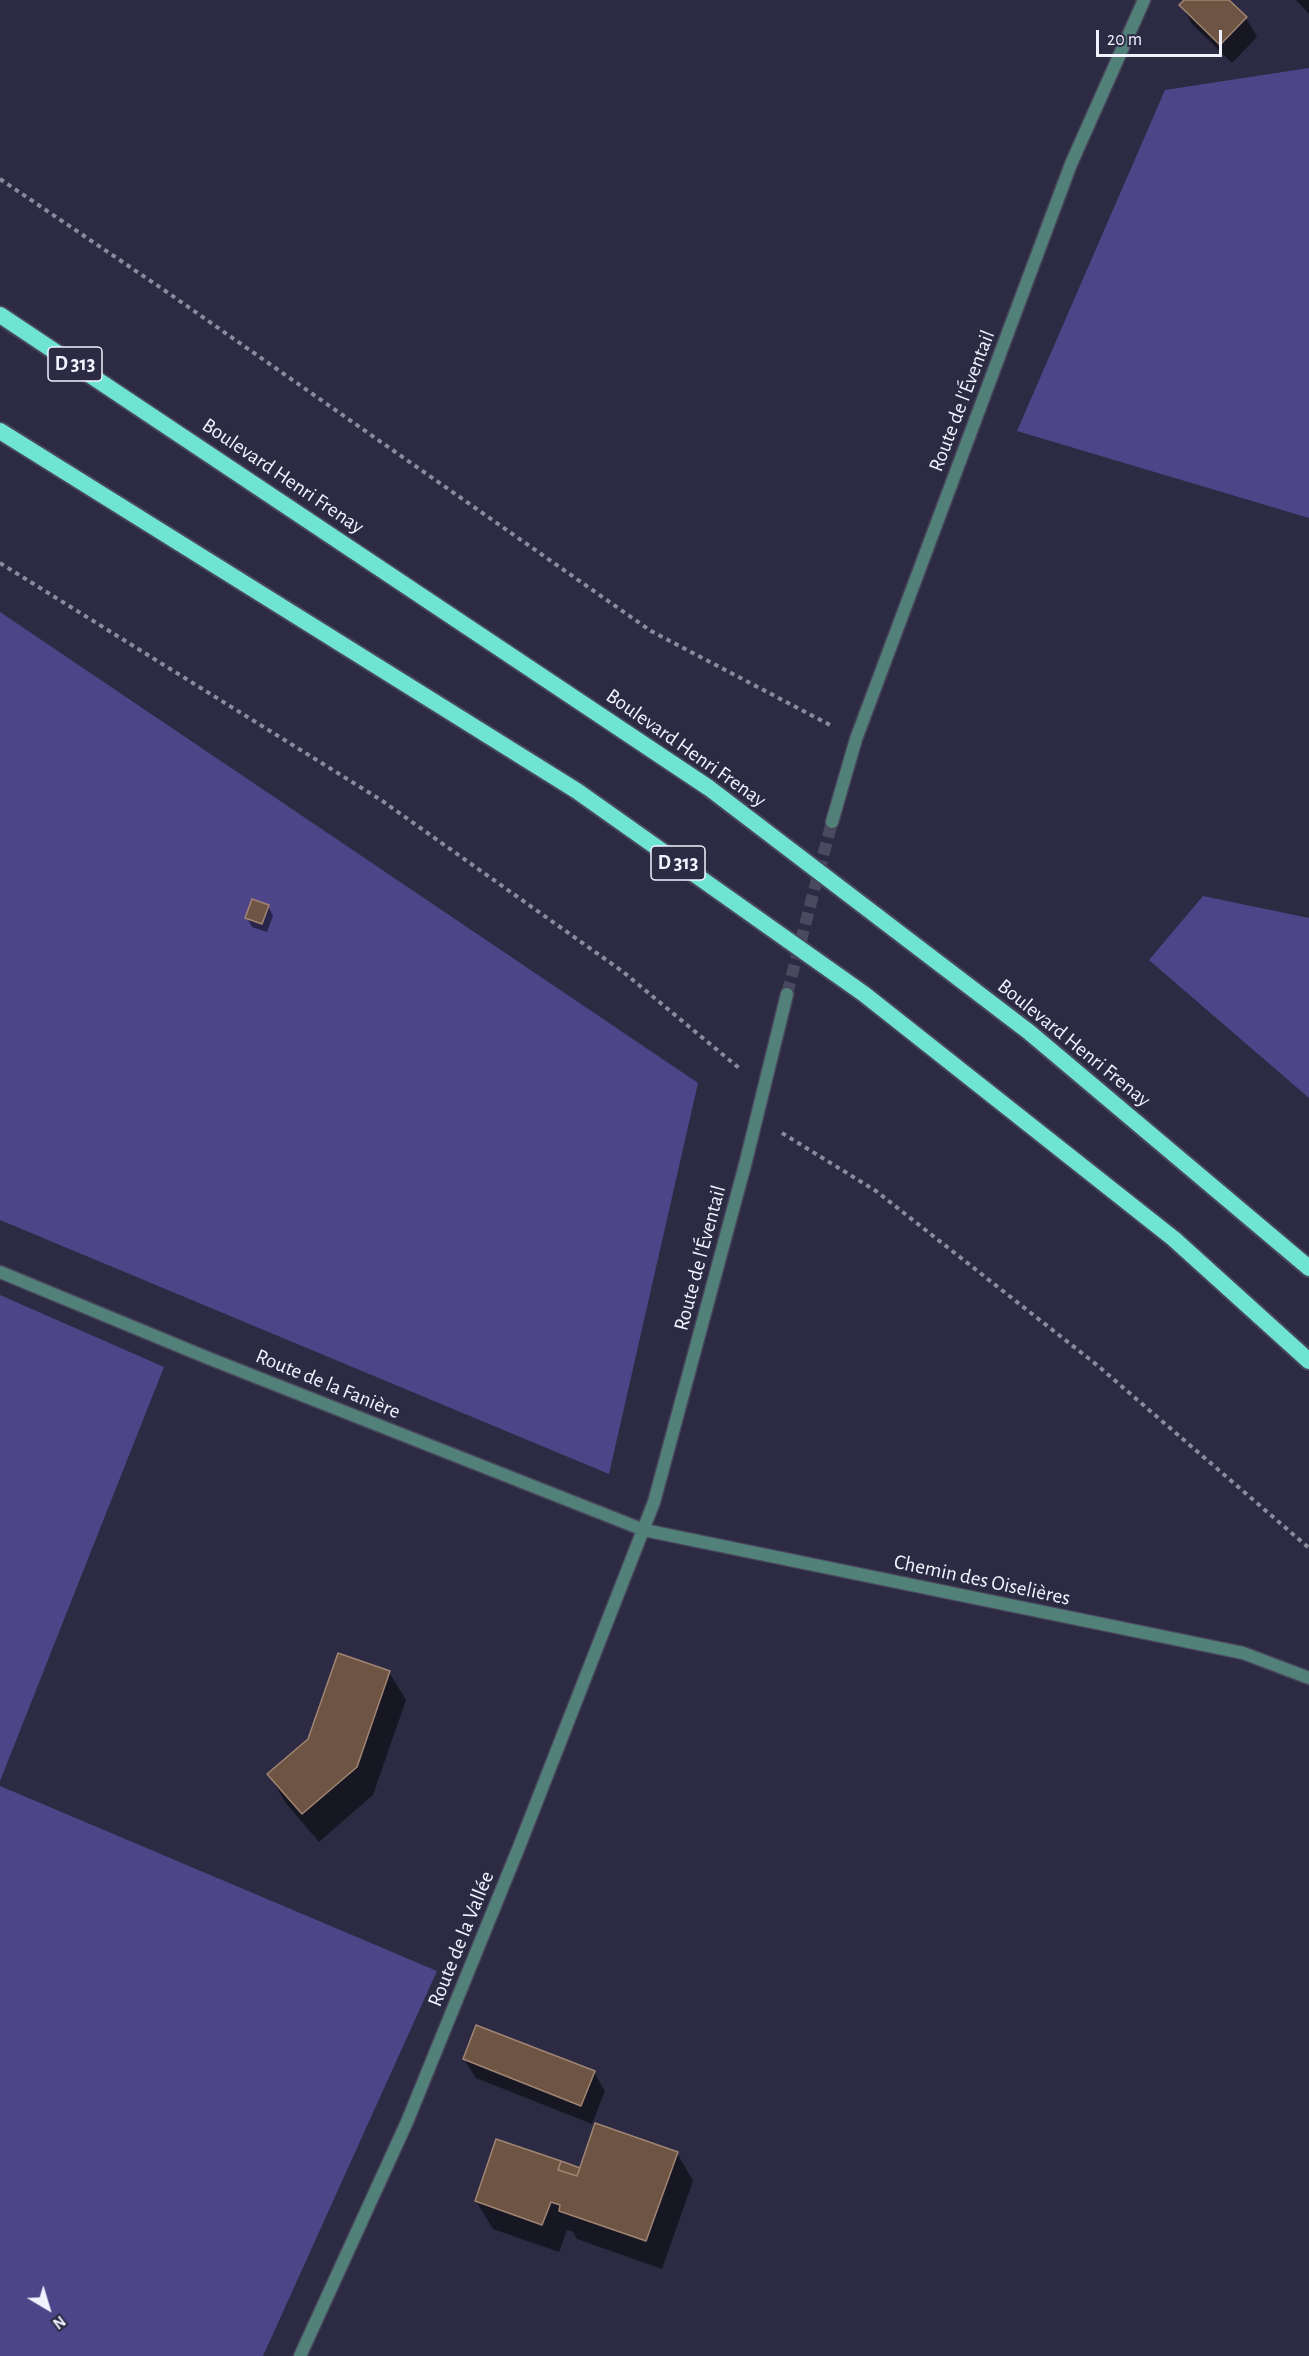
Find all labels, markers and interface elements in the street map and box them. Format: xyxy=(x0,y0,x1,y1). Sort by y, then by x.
scale bar xyxy=(1099,18,1225,56)
text: 20 m xyxy=(1107,31,1142,49)
street label: Route de l'Éventail xyxy=(923,327,1001,475)
road number: D 313 xyxy=(48,347,102,381)
street label: Boulevard Henri Frenay xyxy=(197,413,369,539)
street label: Boulevard Henri Frenay xyxy=(601,683,771,813)
road number: D 313 xyxy=(651,846,705,880)
street label: Boulevard Henri Frenay xyxy=(992,974,1156,1112)
street label: Route de l'Éventail xyxy=(668,1183,732,1333)
street label: Route de la Fanière xyxy=(252,1343,404,1425)
street label: Chemin des Oiselières xyxy=(892,1549,1072,1611)
street label: Route de la Vallée xyxy=(422,1868,500,2010)
north arrow xyxy=(18,2278,78,2338)
text: N xyxy=(50,2312,68,2332)

